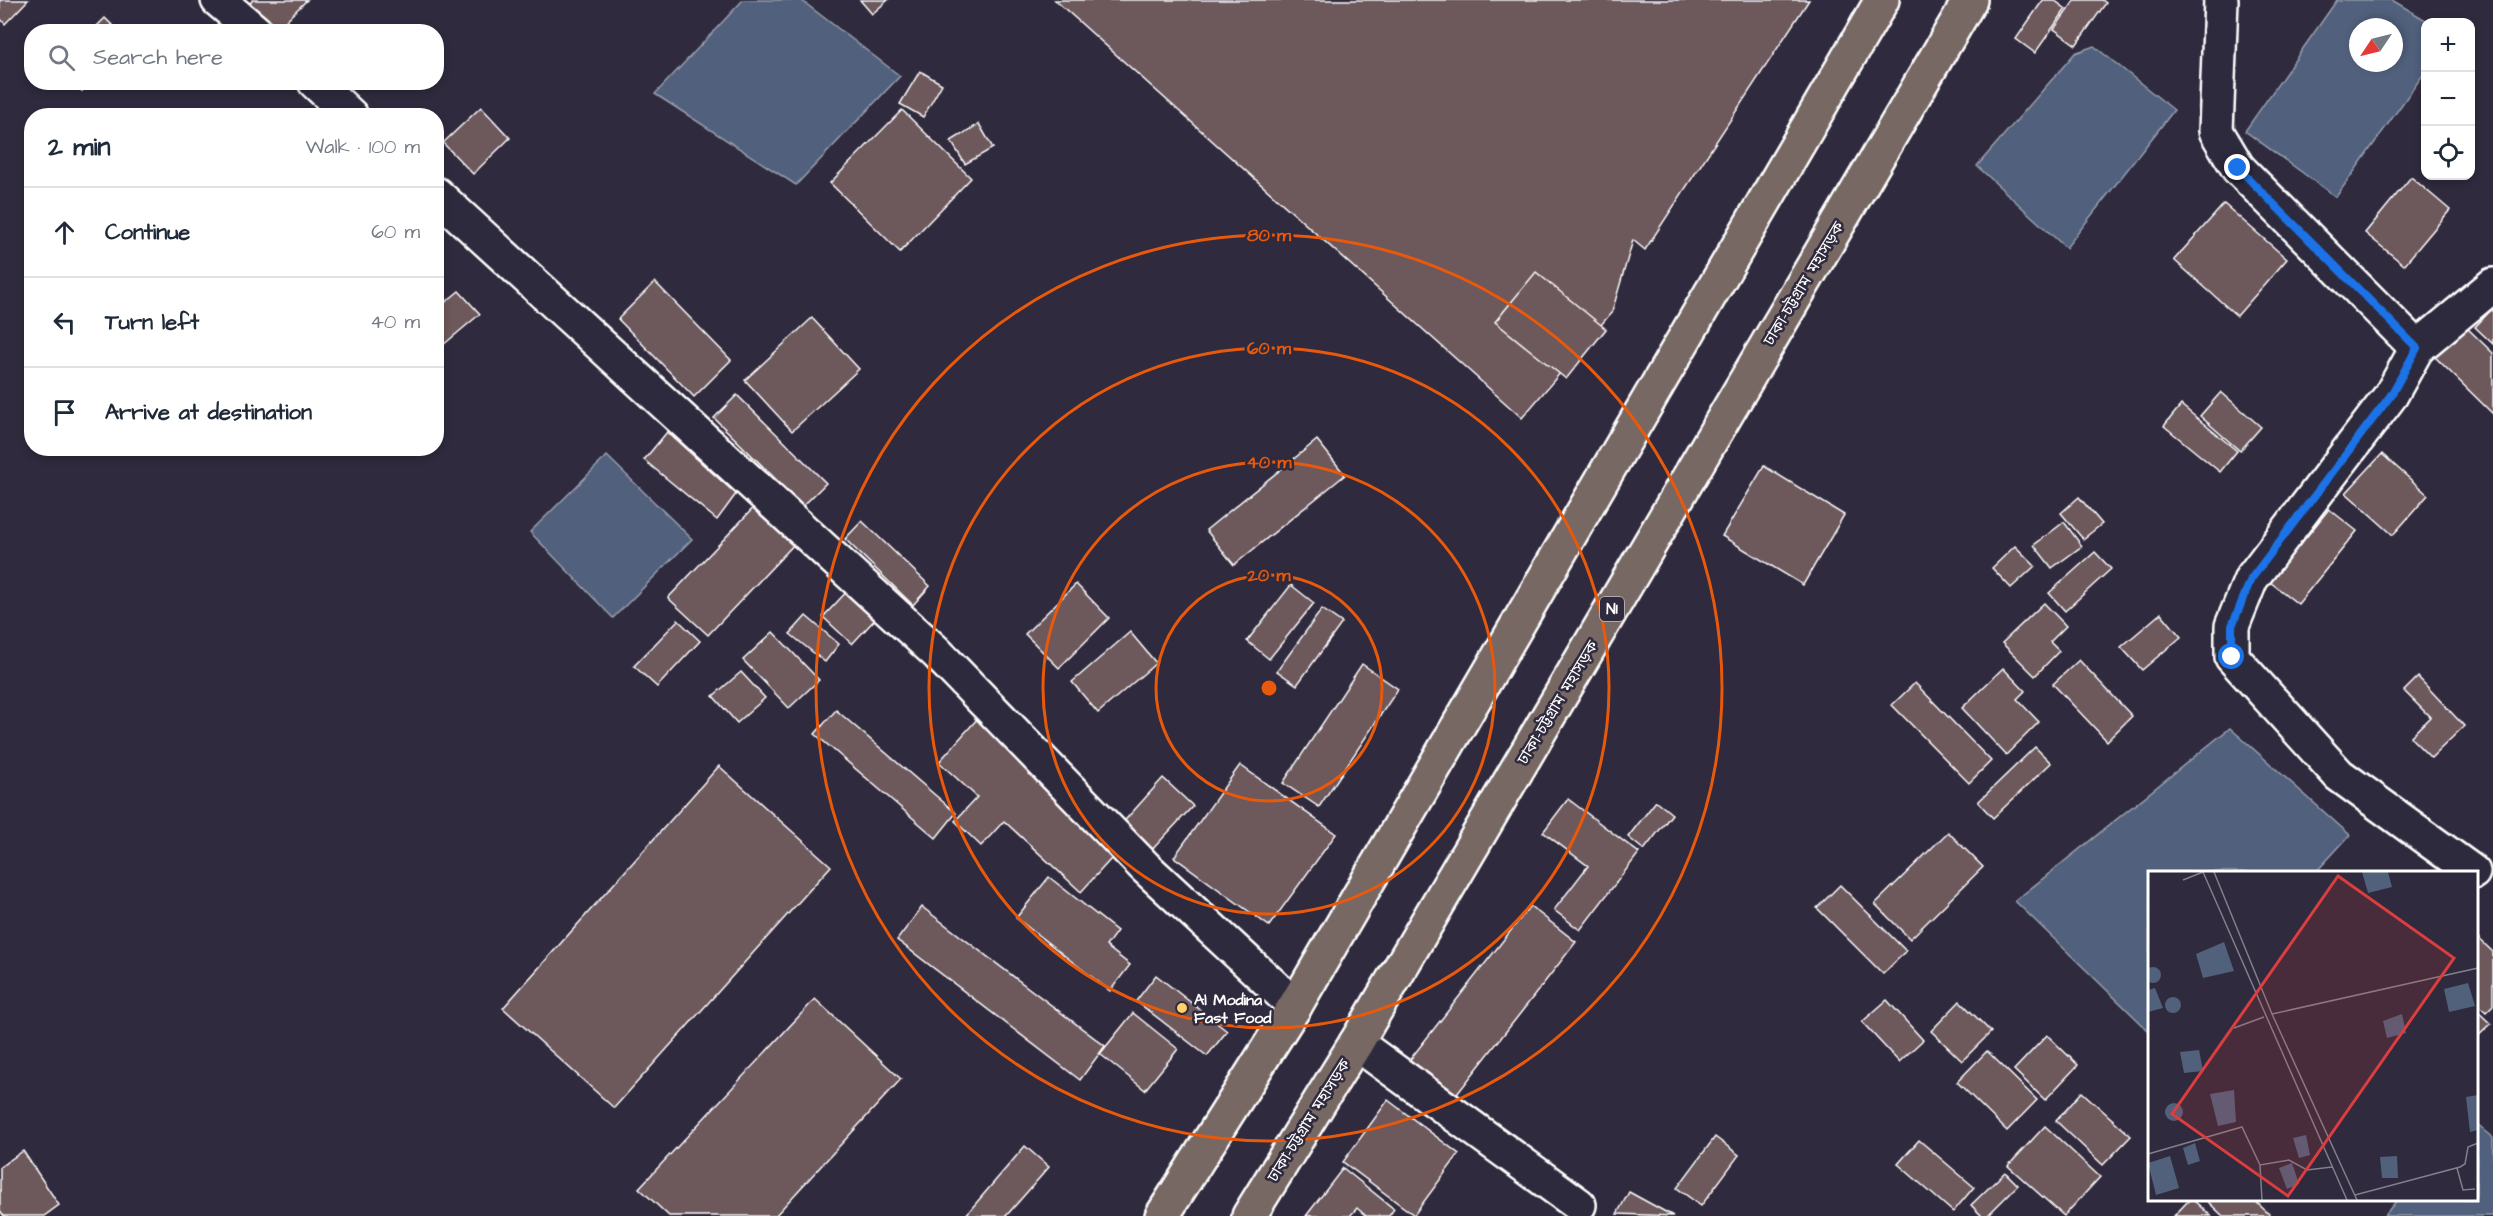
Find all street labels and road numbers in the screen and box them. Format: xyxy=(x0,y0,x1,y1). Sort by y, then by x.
street label: ঢাকা-চট্টগ্রাম মহাসড়ক xyxy=(1758,216,1850,351)
road number: N1 xyxy=(1600,597,1624,621)
street label: ঢাকা-চট্টগ্রাম মহাসড়ক xyxy=(1512,635,1604,770)
street label: ঢাকা-চট্টগ্রাম মহাসড়ক xyxy=(1262,1054,1356,1187)

